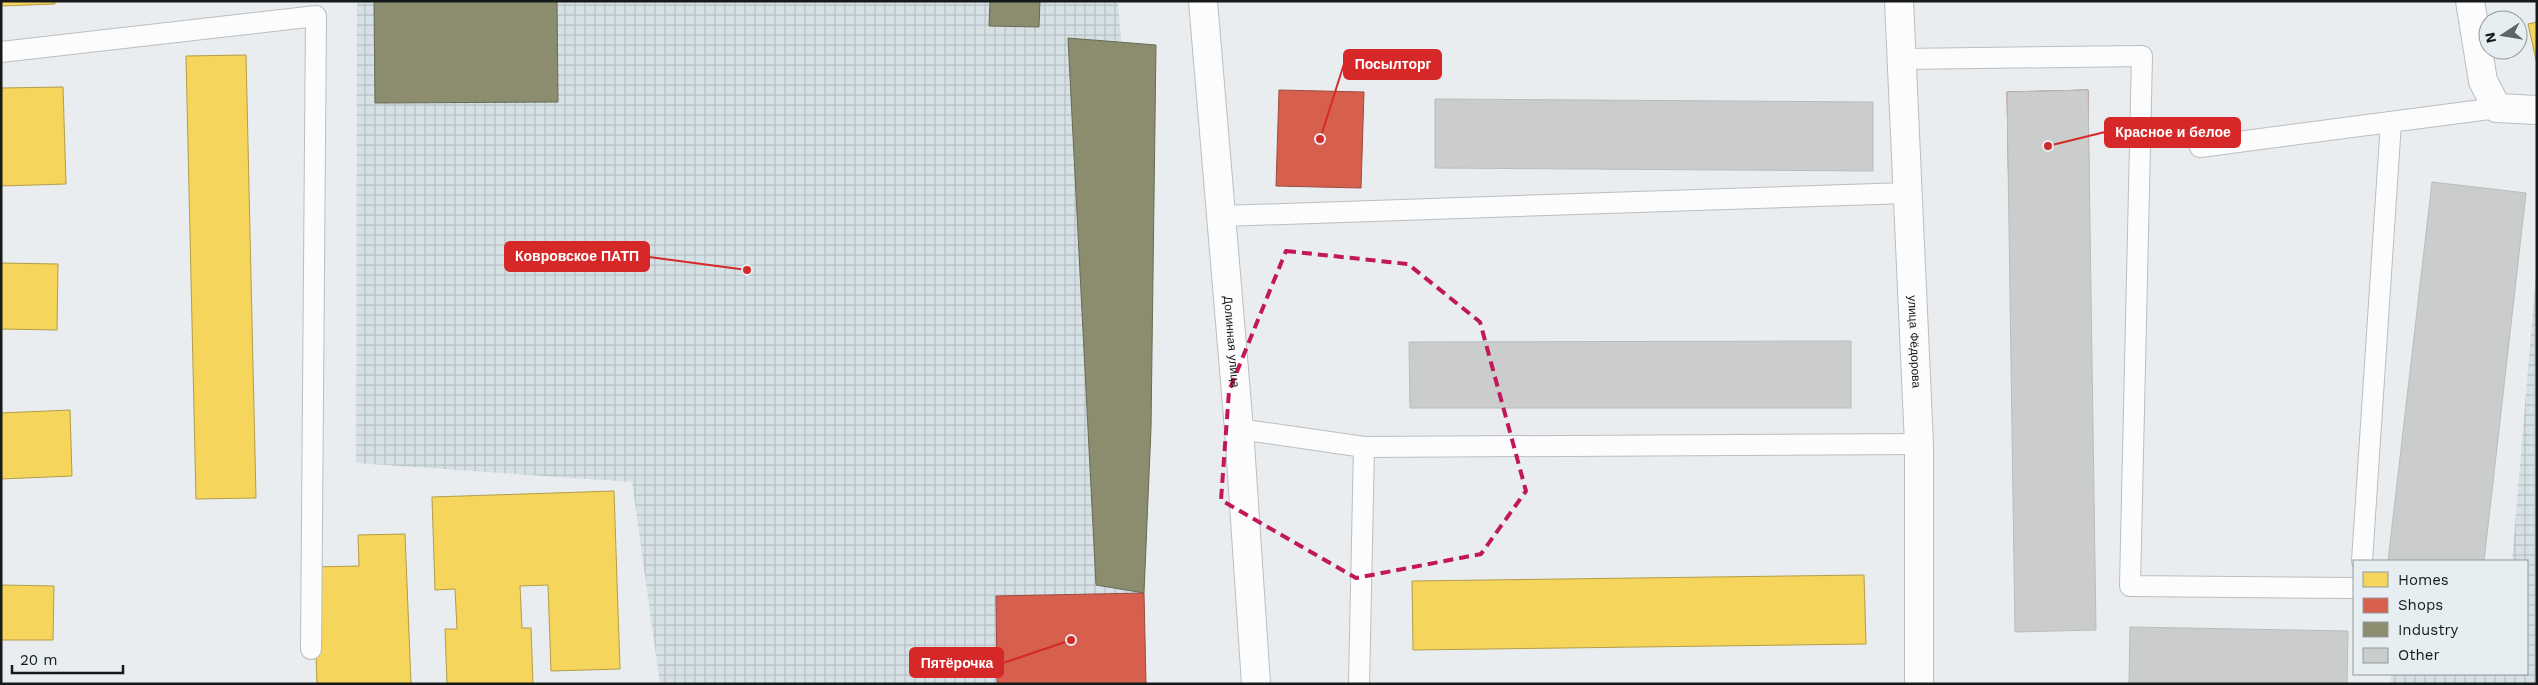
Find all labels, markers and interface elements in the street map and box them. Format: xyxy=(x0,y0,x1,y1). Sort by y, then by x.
north arrow xyxy=(2478,10,2528,60)
text: N xyxy=(2481,31,2499,44)
callout: Посылторг xyxy=(1344,50,1441,79)
text: Посылторг xyxy=(1355,56,1432,72)
callout: Красное и белое xyxy=(2105,118,2240,147)
text: Красное и белое xyxy=(2115,124,2231,140)
callout: Ковровское ПАТП xyxy=(505,242,649,271)
text: Ковровское ПАТП xyxy=(515,248,639,264)
street label: Долинная улица xyxy=(1221,295,1243,389)
street label: улица Фёдорова xyxy=(1905,295,1923,389)
legend xyxy=(2353,560,2528,675)
text: Homes xyxy=(2398,571,2449,589)
text: Shops xyxy=(2398,596,2443,614)
text: Industry xyxy=(2398,621,2459,639)
scale bar xyxy=(12,642,124,674)
text: Other xyxy=(2398,646,2440,664)
callout: Пятёрочка xyxy=(910,648,1003,677)
text: 20 m xyxy=(20,651,58,669)
text: Пятёрочка xyxy=(921,655,993,671)

